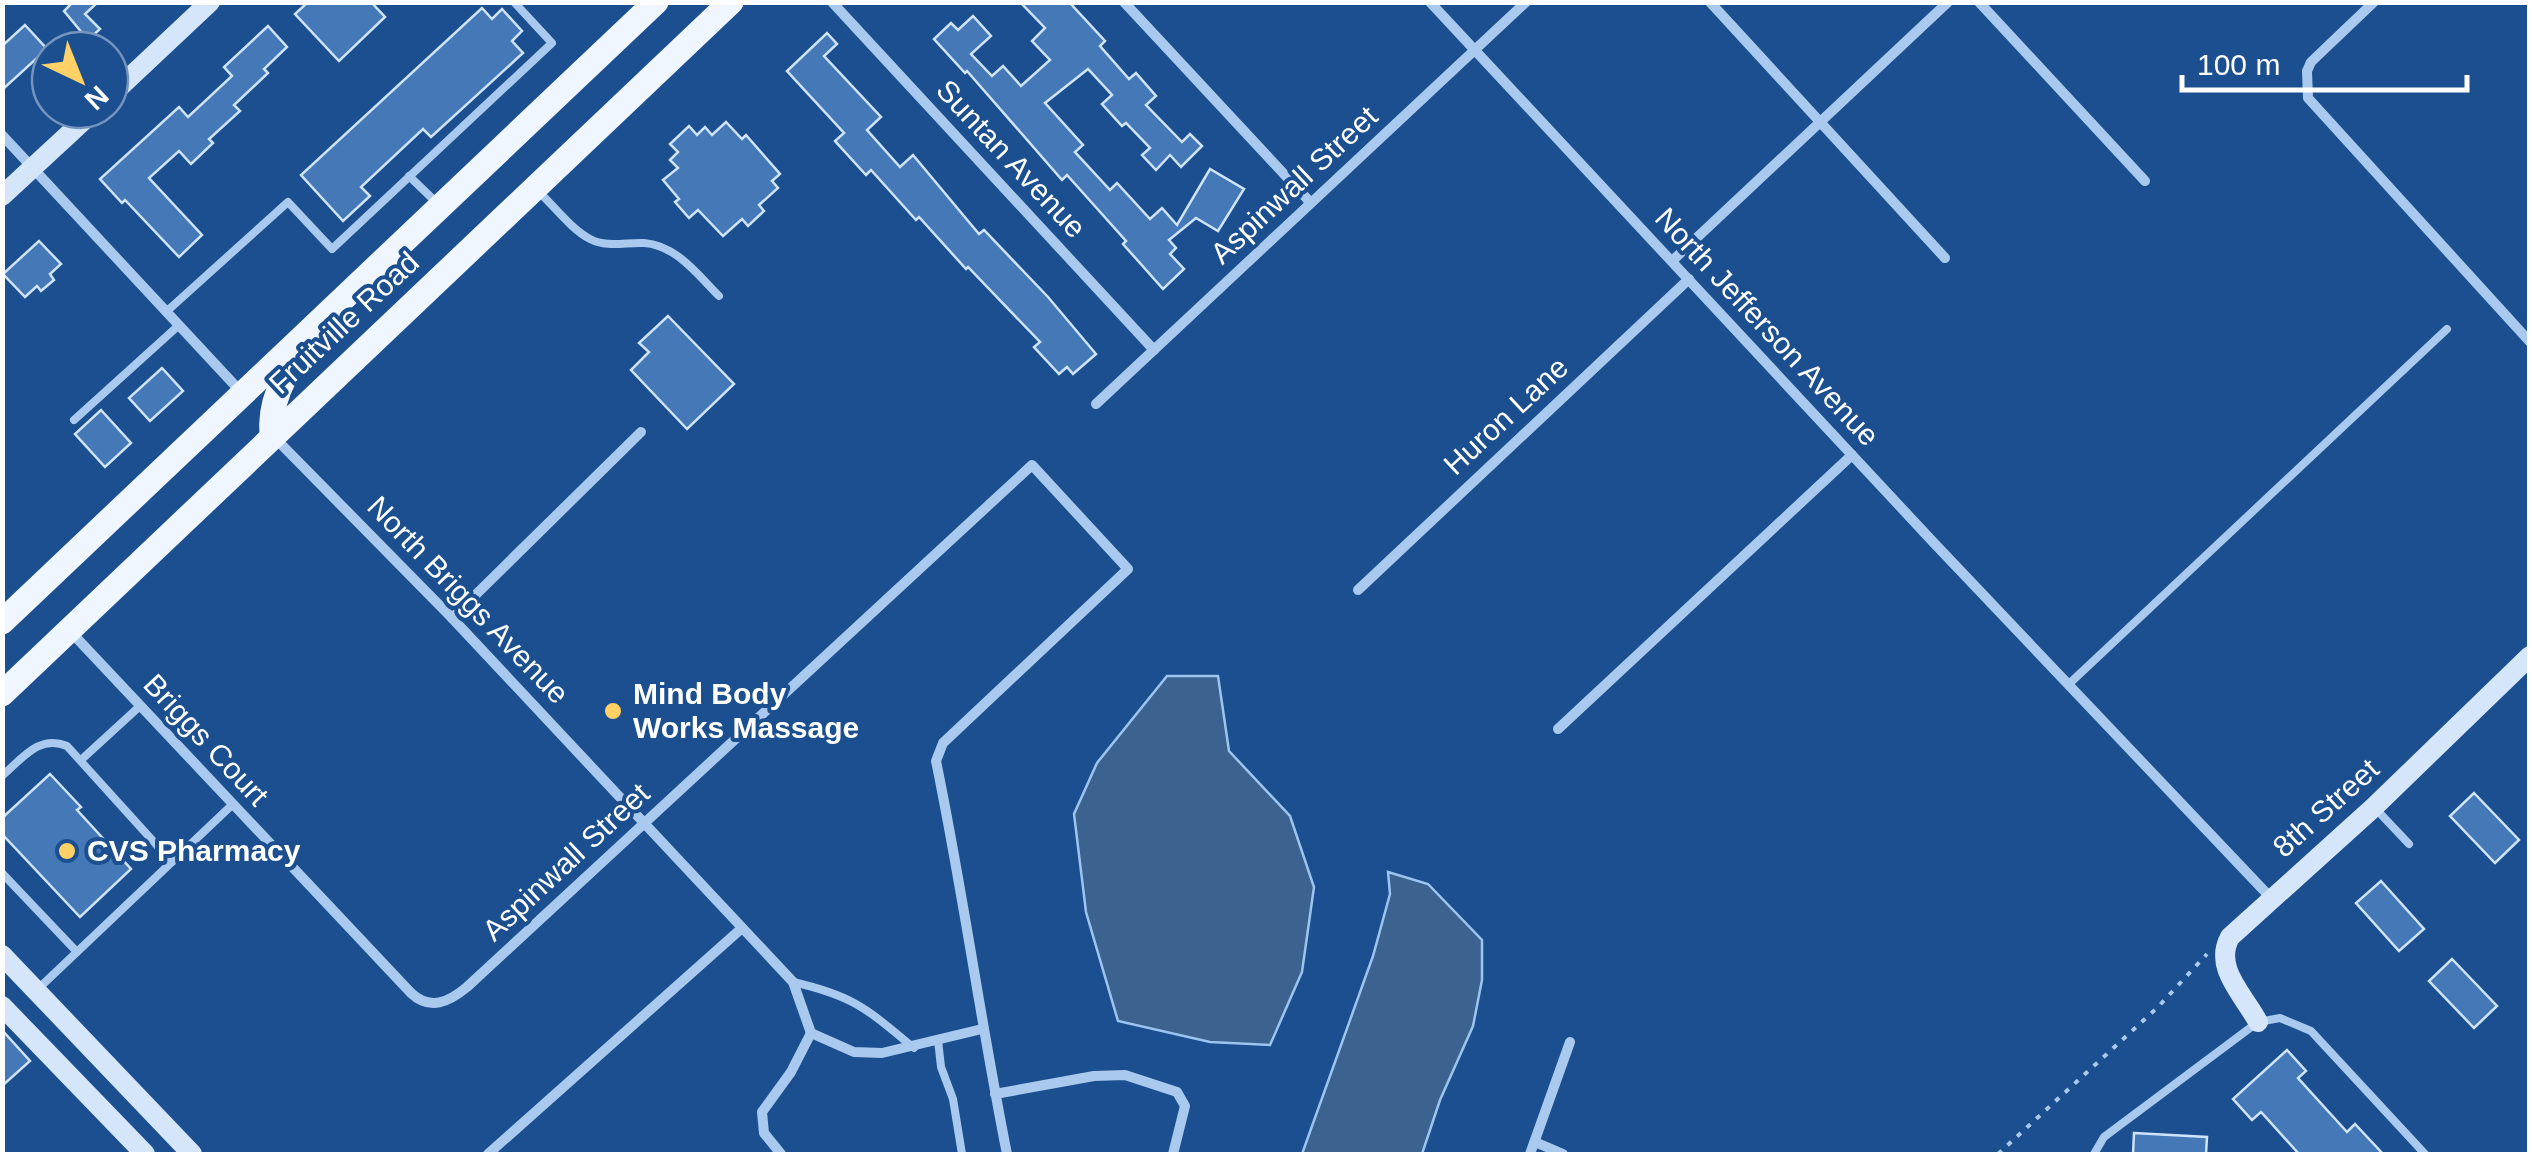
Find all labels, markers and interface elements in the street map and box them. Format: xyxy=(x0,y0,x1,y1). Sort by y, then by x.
north arrow xyxy=(30,30,130,130)
scale bar xyxy=(2182,30,2467,92)
text: 100 m xyxy=(2197,48,2280,81)
street label: Suntan Avenue xyxy=(930,73,1093,244)
text: N xyxy=(79,80,115,116)
street label: Aspinwall Street xyxy=(1204,99,1384,270)
street label: North Jefferson Avenue xyxy=(1649,201,1886,452)
street label: Fruitville Road xyxy=(262,245,425,400)
street label: Huron Lane xyxy=(1437,350,1574,481)
street label: North Briggs Avenue xyxy=(361,489,576,710)
street label: Briggs Court xyxy=(137,667,276,812)
place label: Mind Body Works Massage xyxy=(633,677,859,744)
marker: Mind Body Works Massage xyxy=(602,700,624,722)
street label: 8th Street xyxy=(2266,751,2386,863)
street label: Aspinwall Street xyxy=(476,776,656,947)
place label: CVS Pharmacy xyxy=(87,834,301,867)
marker: CVS Pharmacy xyxy=(56,840,78,862)

